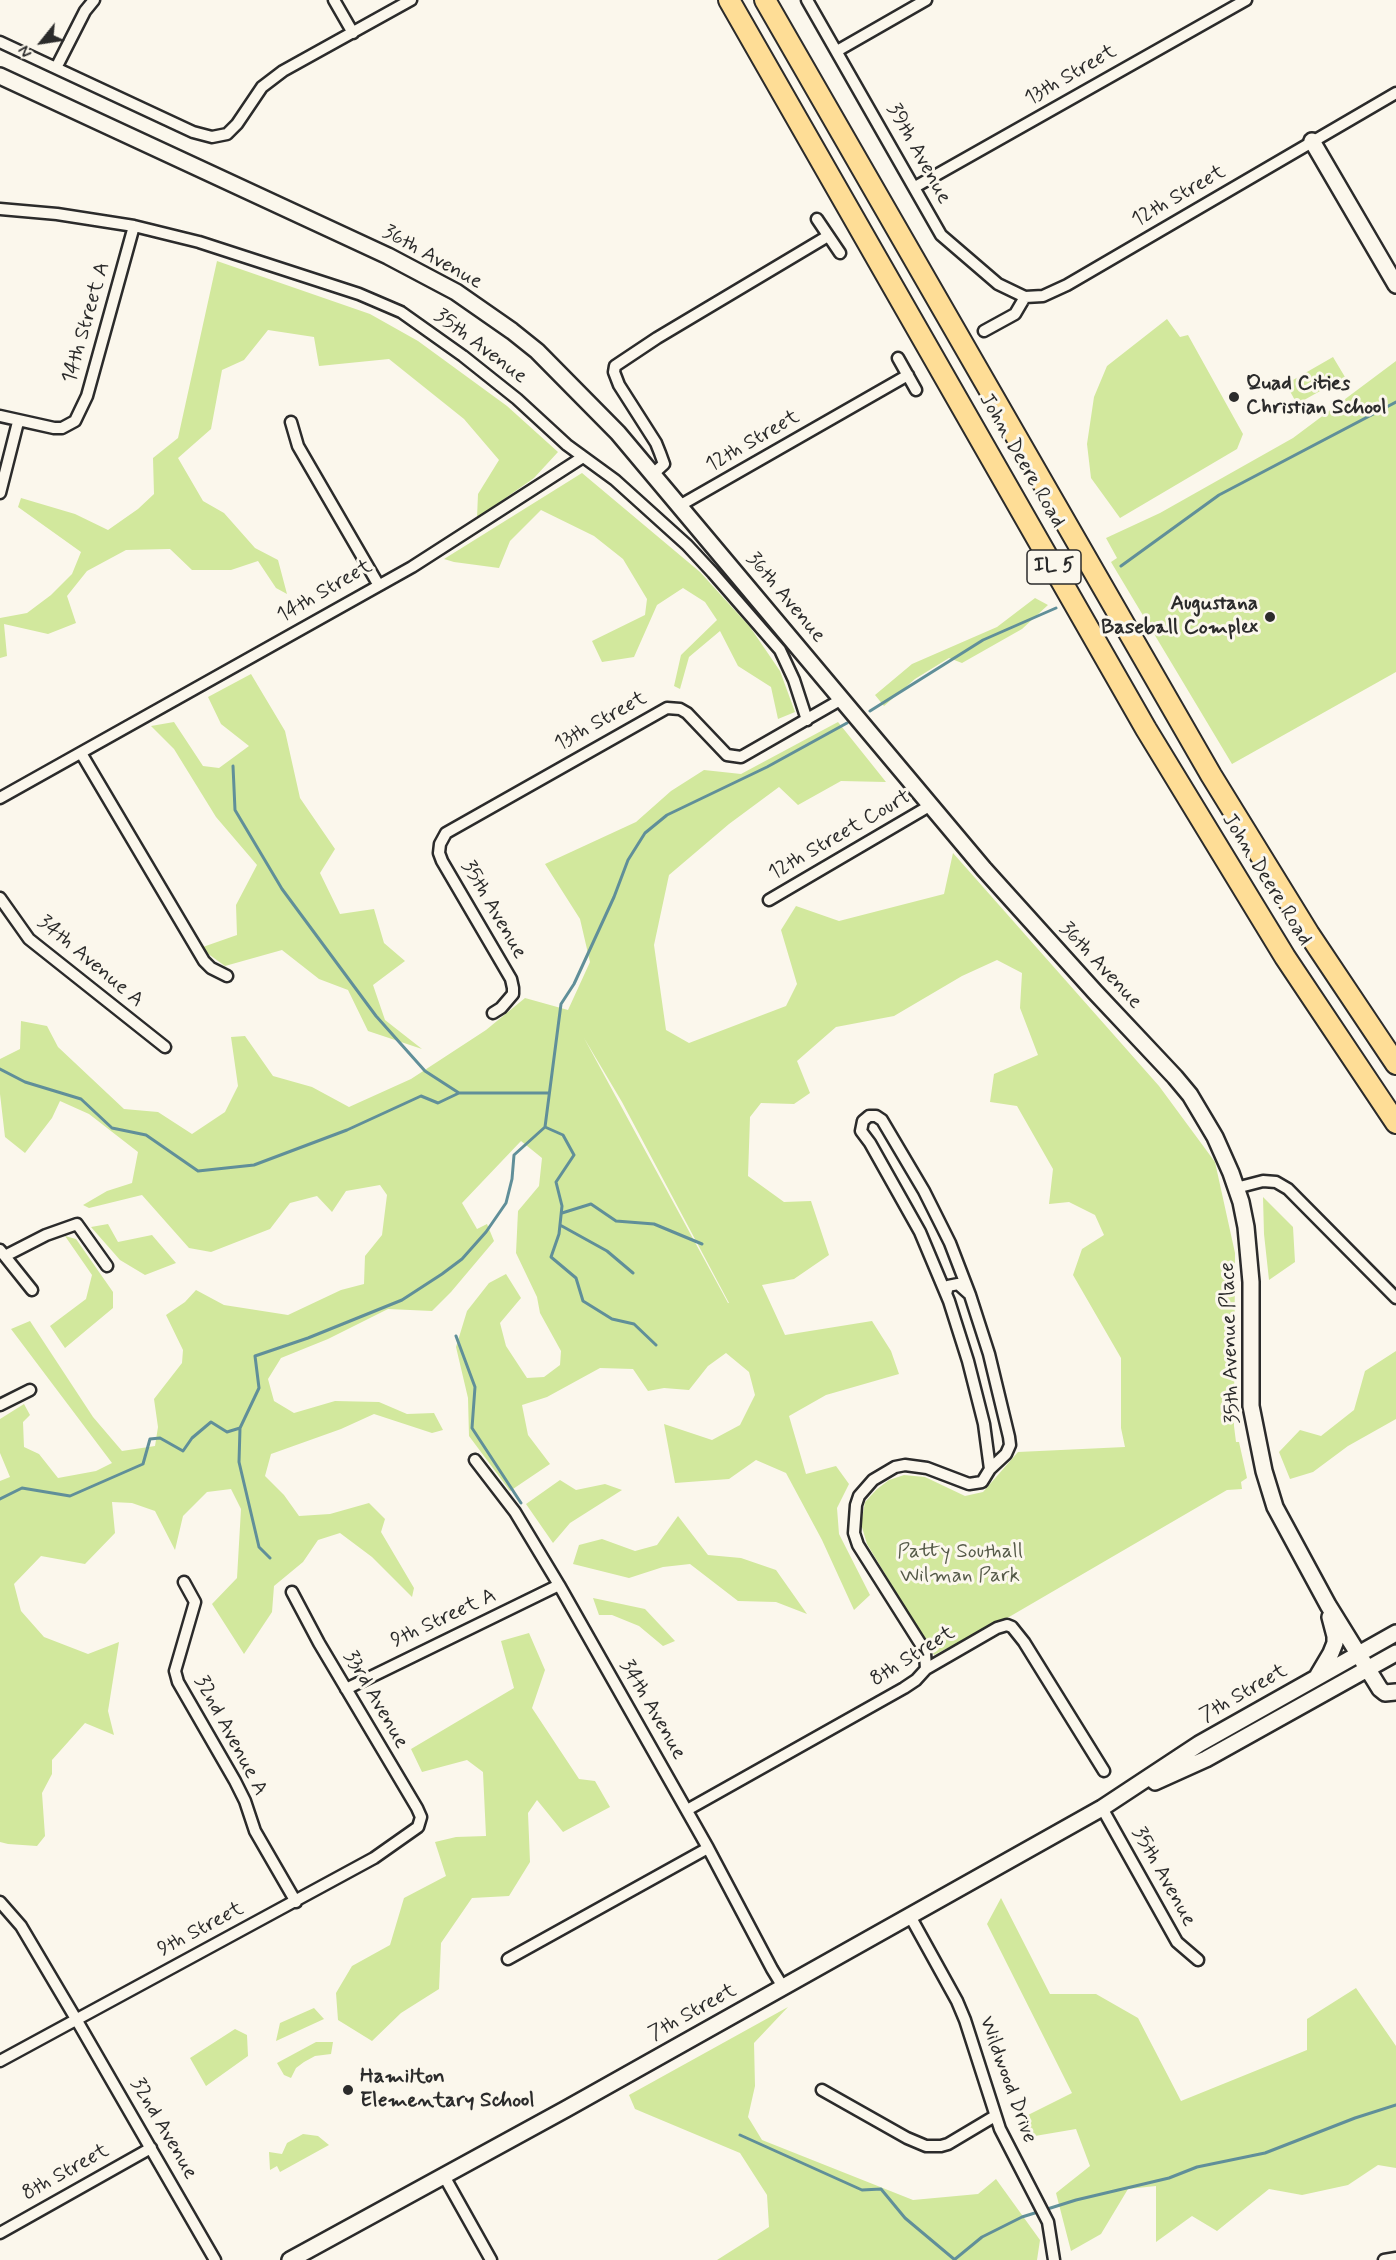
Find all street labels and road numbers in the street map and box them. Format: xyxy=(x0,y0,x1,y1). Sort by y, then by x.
street label: 13th Street xyxy=(1021,40,1121,112)
street label: 39th Avenue xyxy=(880,99,956,209)
street label: 12th Street xyxy=(1128,160,1230,234)
street label: 36th Avenue xyxy=(378,220,486,296)
street label: 14th Street A xyxy=(58,259,116,387)
street label: 35th Avenue xyxy=(429,304,531,390)
street label: John Deere Road xyxy=(972,389,1070,533)
street label: 12th Street xyxy=(702,405,804,479)
street label: 36th Avenue xyxy=(740,548,830,648)
road number: IL 5 xyxy=(1027,550,1081,584)
street label: 14th Street xyxy=(273,555,377,629)
street label: 13th Street xyxy=(550,686,652,758)
street label: 12th Street Court xyxy=(764,785,916,887)
street label: John Deere Road xyxy=(1215,809,1317,951)
street label: 35th Avenue xyxy=(455,856,531,964)
street label: 34th Avenue A xyxy=(32,910,148,1014)
street label: 36th Avenue xyxy=(1053,917,1147,1015)
street label: 35th Avenue Place xyxy=(1216,1262,1246,1424)
street label: 9th Street A xyxy=(387,1584,501,1654)
street label: 8th Street xyxy=(866,1621,960,1693)
street label: 33rd Avenue xyxy=(337,1647,413,1753)
street label: 34th Avenue xyxy=(613,1655,691,1765)
street label: 7th Street xyxy=(1196,1659,1292,1729)
street label: 32nd Avenue A xyxy=(188,1672,272,1800)
street label: 35th Avenue xyxy=(1125,1823,1201,1931)
street label: 9th Street xyxy=(154,1897,248,1963)
street label: 7th Street xyxy=(645,1979,741,2047)
street label: Wildwood Drive xyxy=(972,2013,1042,2147)
street label: 32nd Avenue xyxy=(124,2074,202,2184)
street label: 8th Street xyxy=(18,2139,114,2207)

